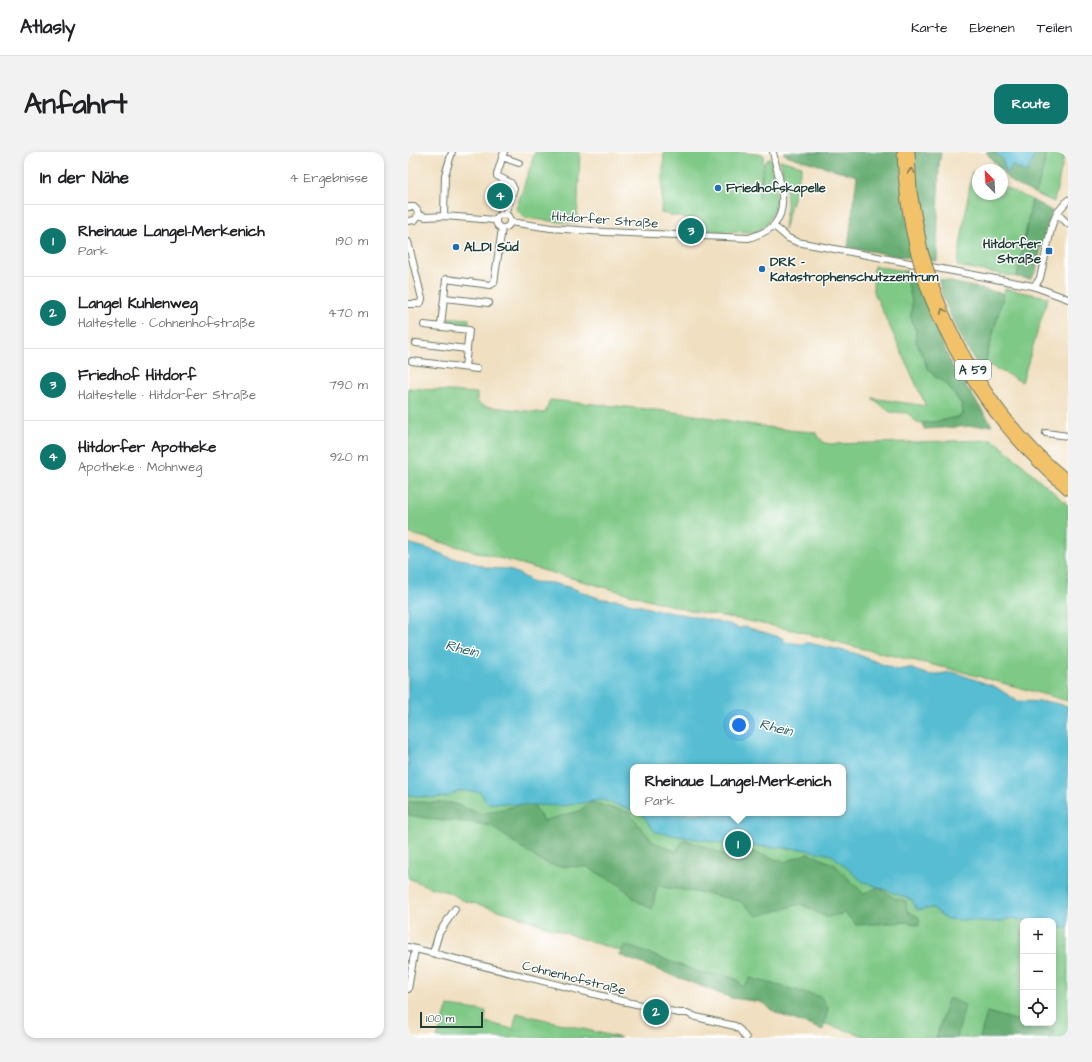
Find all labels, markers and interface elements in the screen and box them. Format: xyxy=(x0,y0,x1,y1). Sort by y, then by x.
text: Atlasly xyxy=(20,14,75,41)
text: Karte xyxy=(911,18,948,38)
text: Ebenen xyxy=(970,18,1015,38)
text: Teilen xyxy=(1037,18,1072,38)
button: Route xyxy=(994,84,1068,124)
text: Anfahrt xyxy=(24,85,127,124)
north arrow xyxy=(972,164,1008,200)
text: In der Nähe xyxy=(40,166,129,190)
one-way arrow xyxy=(907,168,915,174)
text: 4 Ergebnisse xyxy=(289,169,368,187)
place label: Friedhofskapelle xyxy=(726,179,826,198)
pin: 4 xyxy=(487,181,513,211)
marker: Friedhofskapelle xyxy=(713,183,723,193)
street label: Hitdorfer Straße xyxy=(551,207,659,233)
pin: 3 xyxy=(678,216,704,246)
text: Rheinaue Langel-Merkenich xyxy=(78,221,265,242)
text: 1 xyxy=(52,232,54,250)
text: 190 m xyxy=(335,232,368,250)
place label: Hitdorfer Straße xyxy=(983,235,1042,268)
place label: ALDI Süd xyxy=(464,238,519,256)
text: Park xyxy=(78,242,108,260)
marker: ALDI Süd xyxy=(451,242,461,252)
marker: Hitdorfer Straße xyxy=(1044,246,1054,256)
place label: DRK - Katastrophenschutzzentrum xyxy=(770,253,939,287)
marker: DRK - Katastrophenschutzzentrum xyxy=(757,264,767,274)
text: Langel Kuhlenweg xyxy=(78,293,198,314)
text: 2 xyxy=(49,304,57,322)
text: 470 m xyxy=(328,304,368,322)
one-way arrow xyxy=(940,307,948,315)
text: Haltestelle · Cohnenhofstraße xyxy=(78,314,255,332)
road number: A 59 xyxy=(955,360,991,380)
text: Friedhof Hitdorf xyxy=(78,365,196,386)
text: 3 xyxy=(50,376,56,394)
text: 790 m xyxy=(329,376,368,394)
text: Haltestelle · Hitdorfer Straße xyxy=(78,386,256,404)
text: Hitdorfer Apotheke xyxy=(78,437,216,458)
text: 4 xyxy=(49,448,57,466)
text: 920 m xyxy=(330,448,368,466)
text: Apotheke · Mohnweg xyxy=(78,458,202,476)
water label: Rhein xyxy=(443,635,482,663)
water label: Rhein xyxy=(757,714,796,742)
your location xyxy=(729,715,749,735)
popup xyxy=(630,764,846,816)
text: Rheinaue Langel-Merkenich xyxy=(645,771,831,792)
text: Park xyxy=(645,792,675,810)
pin: 1 xyxy=(725,829,751,859)
map controls xyxy=(1020,918,1056,1026)
button: + xyxy=(1020,918,1056,954)
button: − xyxy=(1020,954,1056,990)
street label: Cohnenhofstraße xyxy=(520,956,628,1000)
button: locate xyxy=(1020,990,1056,1026)
pin: 2 xyxy=(643,997,669,1027)
scale bar xyxy=(420,1010,483,1029)
text: 100 m xyxy=(426,1011,454,1026)

